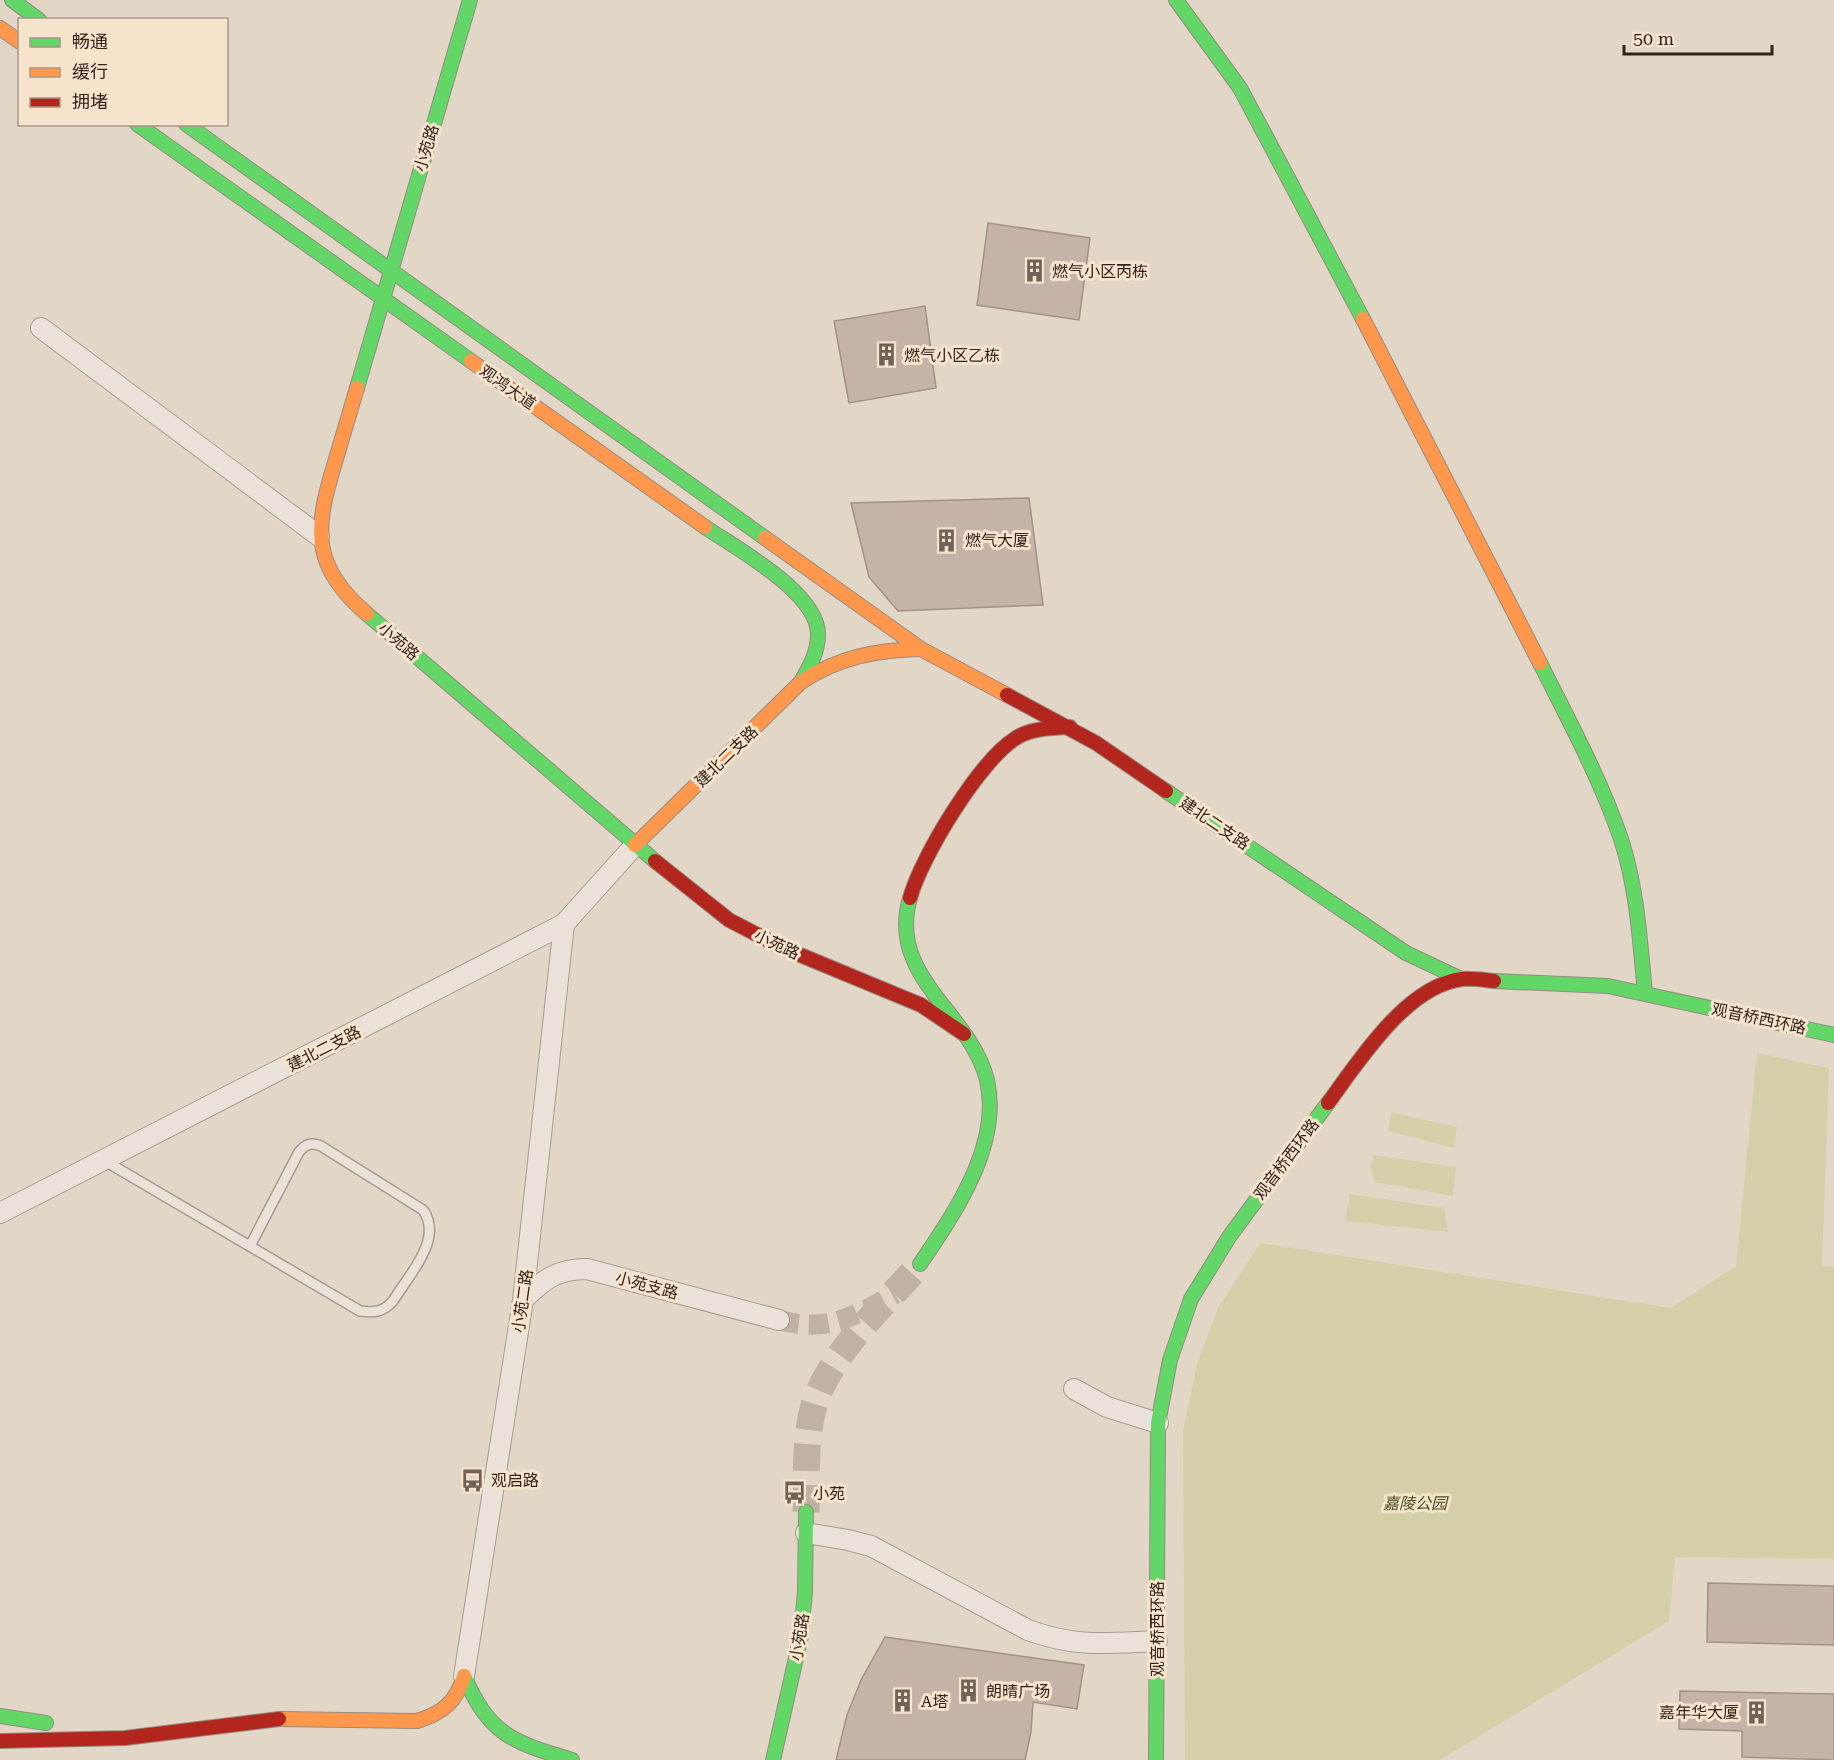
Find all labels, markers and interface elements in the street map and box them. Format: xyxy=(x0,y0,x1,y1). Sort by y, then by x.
legend xyxy=(18,18,228,126)
scale bar xyxy=(1624,18,1772,56)
text: 50 m xyxy=(1633,28,1674,49)
text: 畅通 xyxy=(72,31,108,52)
text: 缓行 xyxy=(72,61,108,82)
text: 拥堵 xyxy=(72,91,108,112)
street label: 小苑路 xyxy=(410,122,443,174)
building icon: 燃气小区丙栋 xyxy=(1021,258,1047,284)
place label: 燃气小区丙栋 xyxy=(1052,262,1148,281)
building icon: 燃气小区乙栋 xyxy=(873,342,899,368)
place label: 燃气小区乙栋 xyxy=(904,346,1000,365)
street label: 观鸿大道 xyxy=(476,361,539,414)
building icon: 燃气大厦 xyxy=(934,527,960,553)
place label: 燃气大厦 xyxy=(965,531,1029,550)
street label: 小苑路 xyxy=(374,618,423,664)
street label: 建北二支路 xyxy=(691,722,762,791)
street label: 建北二支路 xyxy=(1176,793,1253,854)
street label: 小苑路 xyxy=(751,926,803,963)
street label: 观音桥西环路 xyxy=(1710,999,1808,1038)
street label: 建北二支路 xyxy=(284,1022,364,1075)
street label: 观音桥西环路 xyxy=(1250,1115,1323,1203)
street label: 小苑二路 xyxy=(509,1268,536,1334)
street label: 小苑支路 xyxy=(613,1268,680,1303)
bus stop icon: 观启路 xyxy=(460,1467,486,1493)
place label: 观启路 xyxy=(491,1471,539,1490)
bus stop icon: 小苑 xyxy=(782,1480,808,1506)
place label: 小苑 xyxy=(813,1484,845,1503)
park label: 嘉陵公园 xyxy=(1383,1494,1449,1513)
street label: 观音桥西环路 xyxy=(1148,1581,1167,1677)
street label: 小苑路 xyxy=(786,1612,813,1662)
building icon: 朗晴广场 xyxy=(955,1678,981,1704)
place label: 朗晴广场 xyxy=(986,1682,1050,1701)
building icon: A塔 xyxy=(890,1688,916,1714)
place label: A塔 xyxy=(921,1692,948,1711)
building icon: 嘉年华大厦 xyxy=(1744,1699,1770,1725)
place label: 嘉年华大厦 xyxy=(1659,1703,1739,1722)

